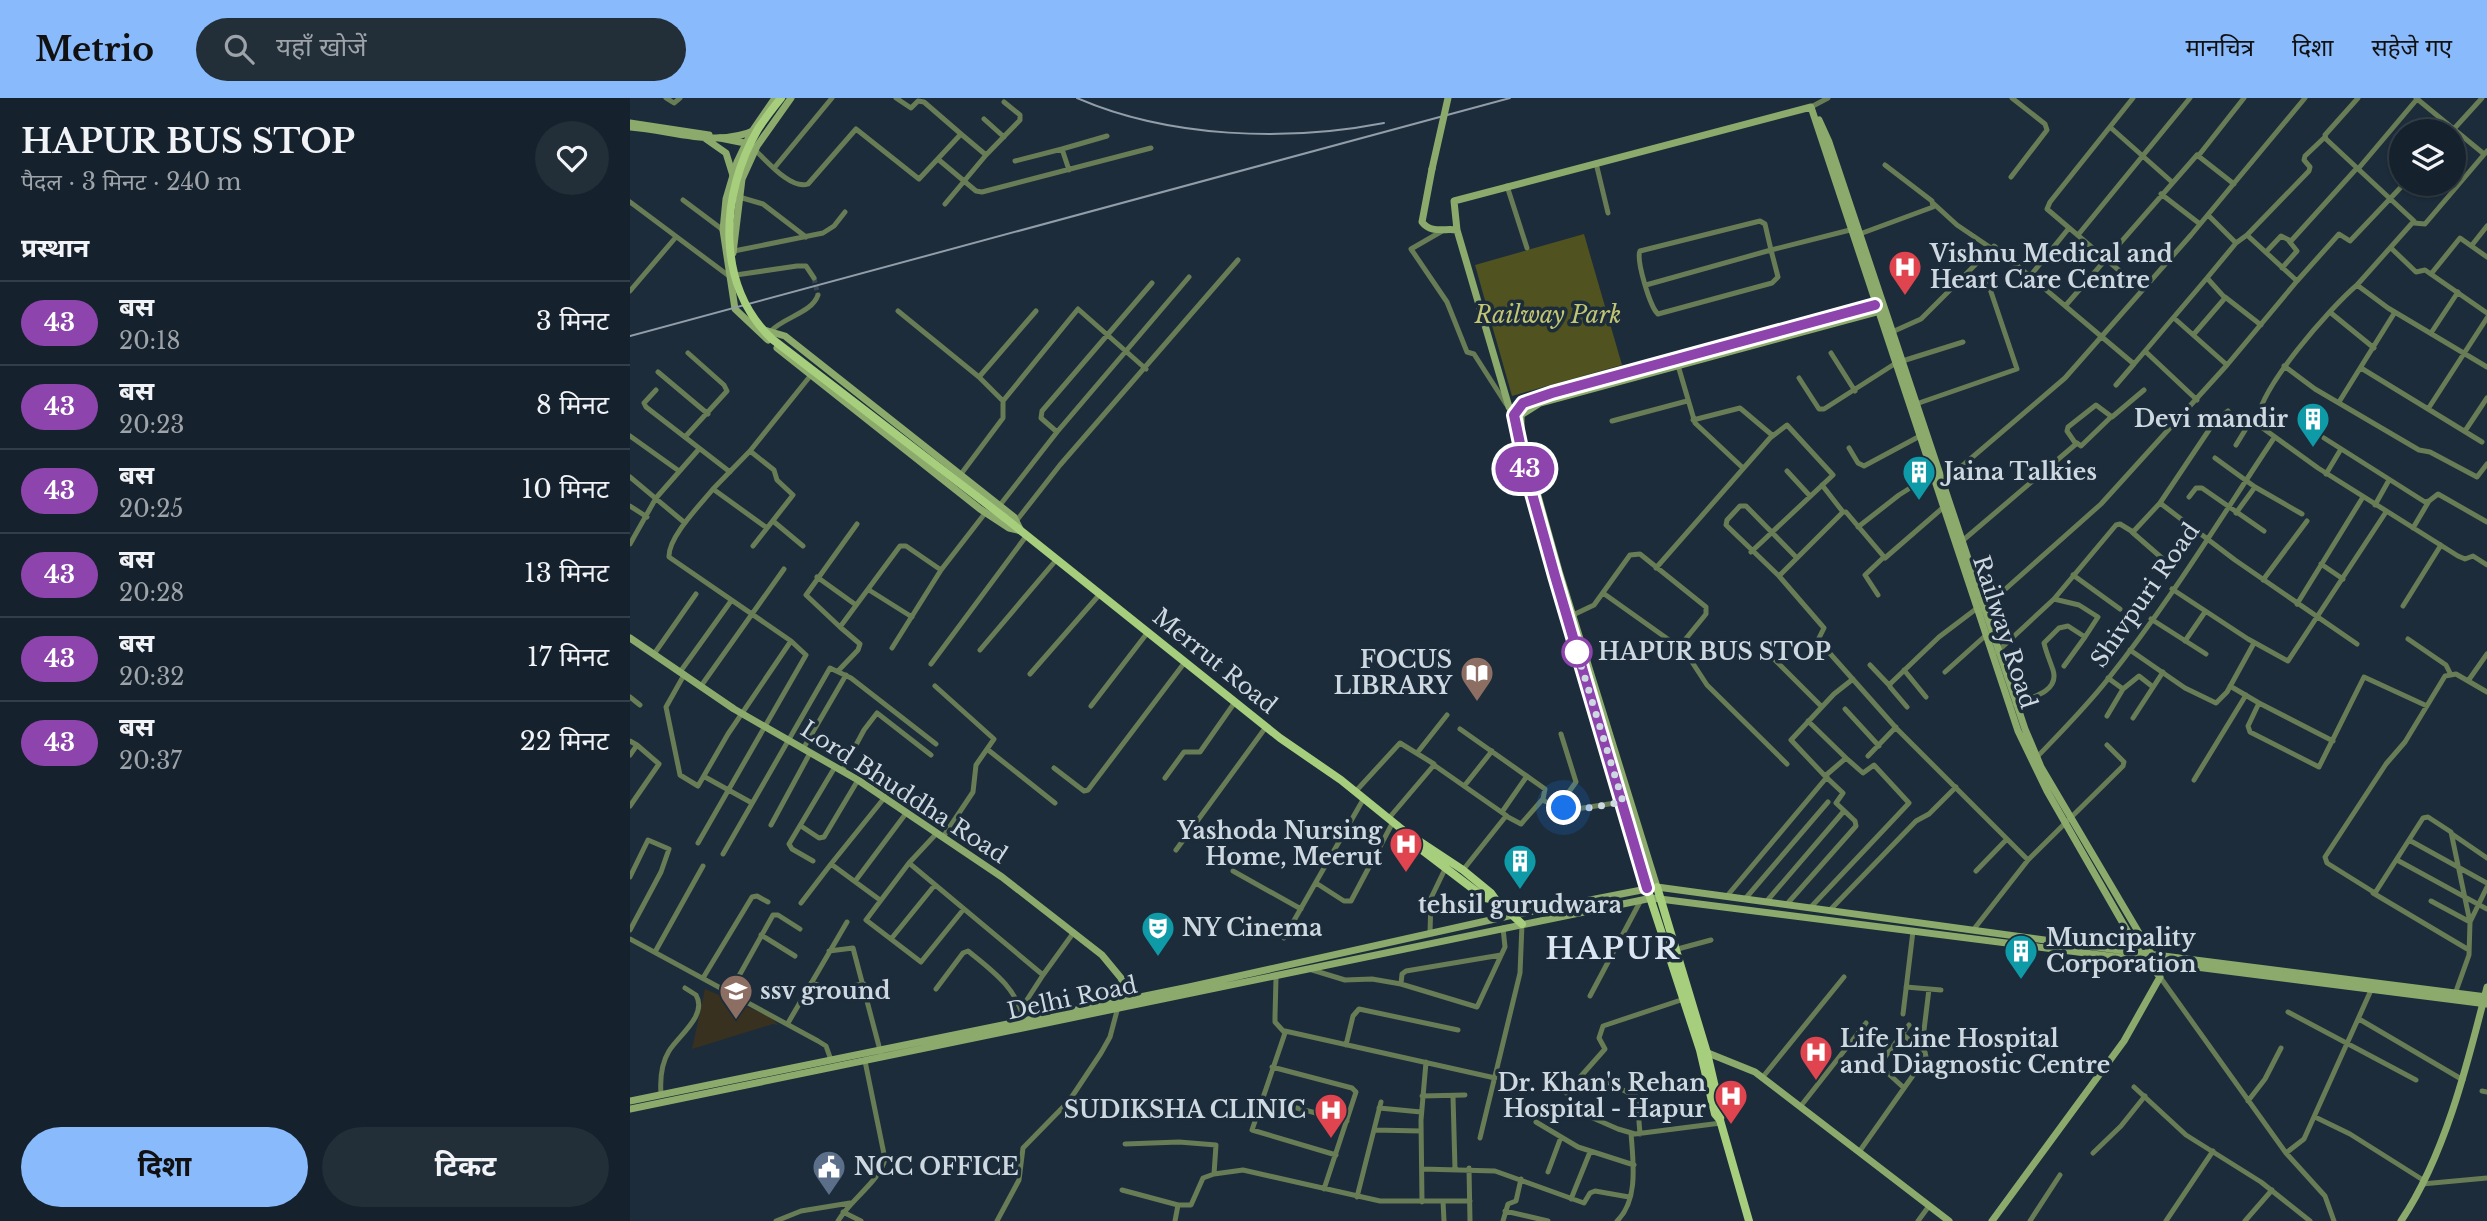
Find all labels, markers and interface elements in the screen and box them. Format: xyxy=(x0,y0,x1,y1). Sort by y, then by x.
search box xyxy=(196,18,686,81)
text: Metrio xyxy=(35,29,154,70)
icon: search xyxy=(220,30,258,68)
text: यहाँ खोजें xyxy=(276,31,367,63)
text: मानचित्र xyxy=(2185,33,2254,62)
text: दिशा xyxy=(2292,33,2334,62)
text: सहेजे गए xyxy=(2372,33,2452,62)
map controls xyxy=(2389,119,2466,196)
button: layers xyxy=(2389,119,2466,196)
text: HAPUR BUS STOP xyxy=(21,121,355,162)
button: heart xyxy=(535,121,609,195)
text: पैदल · 3 मिनट · 240 m xyxy=(21,168,242,196)
text: प्रस्थान xyxy=(21,232,89,264)
place label: Vishnu Medical and Heart Care Centre xyxy=(1929,240,2173,294)
hospital icon: Vishnu Medical and Heart Care Centre xyxy=(1886,248,1924,297)
text: बस xyxy=(119,291,154,323)
park label: Railway Park xyxy=(1474,301,1621,329)
text: 3 मिनट xyxy=(536,305,609,337)
text: 43 xyxy=(44,308,75,337)
text: 20:18 xyxy=(119,327,180,355)
text: बस xyxy=(119,375,154,407)
text: 8 मिनट xyxy=(536,389,609,421)
text: 43 xyxy=(44,392,75,421)
building icon: Devi mandir xyxy=(2294,400,2332,449)
place label: Devi mandir xyxy=(2134,405,2289,433)
text: 20:23 xyxy=(119,411,184,439)
line badge: 43 xyxy=(1494,446,1556,492)
building icon: Jaina Talkies xyxy=(1900,453,1938,502)
text: 43 xyxy=(1509,454,1541,483)
place label: Jaina Talkies xyxy=(1940,458,2097,486)
text: बस xyxy=(119,459,154,491)
text: 10 मिनट xyxy=(522,473,609,505)
text: 43 xyxy=(44,476,75,505)
text: 20:25 xyxy=(119,495,183,523)
street label: Shivpuri Road xyxy=(2085,517,2205,673)
text: बस xyxy=(119,543,154,575)
street label: Railway Road xyxy=(1967,552,2043,712)
text: 13 मिनट xyxy=(524,557,609,589)
text: 43 xyxy=(44,560,75,589)
text: 20:28 xyxy=(119,579,184,607)
street label: Merrut Road xyxy=(1147,602,1283,720)
text: बस xyxy=(119,627,154,659)
marker: HAPUR BUS STOP xyxy=(1562,637,1592,667)
place label: HAPUR BUS STOP xyxy=(1598,638,1831,666)
text: 17 मिनट xyxy=(527,641,609,673)
text: 43 xyxy=(44,644,75,673)
place label: FOCUS LIBRARY xyxy=(1334,646,1453,700)
library icon: FOCUS LIBRARY xyxy=(1458,654,1496,703)
text: 20:32 xyxy=(119,663,184,691)
text: बस xyxy=(119,711,154,743)
street label: Lord Bhuddha Road xyxy=(795,715,1013,869)
text: 22 मिनट xyxy=(520,725,609,757)
text: 43 xyxy=(44,728,75,757)
text: 20:37 xyxy=(119,747,182,775)
your location xyxy=(1546,790,1581,825)
place label: Yashoda Nursing Home, Meerut xyxy=(1176,817,1383,871)
hospital icon: Yashoda Nursing Home, Meerut xyxy=(1387,825,1425,874)
building icon: tehsil gurudwara xyxy=(1501,842,1539,891)
place label: tehsil gurudwara xyxy=(1418,891,1622,919)
theatre icon: NY Cinema xyxy=(1139,909,1177,958)
place label: NY Cinema xyxy=(1182,914,1322,942)
place label: Muncipality Corporation xyxy=(2046,924,2197,978)
district label: HAPUR xyxy=(1546,930,1680,967)
building icon: Muncipality Corporation xyxy=(2002,932,2040,981)
street label: Delhi Road xyxy=(1004,971,1140,1025)
school or university icon: ssv ground xyxy=(717,972,755,1021)
place label: ssv ground xyxy=(760,977,891,1005)
place label: Life Line Hospital and Diagnostic Centre xyxy=(1840,1025,2110,1079)
hospital icon: Life Line Hospital and Diagnostic Centre xyxy=(1797,1033,1835,1082)
place label: Dr. Khan's Rehan Hospital - Hapur xyxy=(1497,1069,1707,1123)
hospital icon: Dr. Khan's Rehan Hospital - Hapur xyxy=(1712,1077,1750,1126)
hospital icon: SUDIKSHA CLINIC xyxy=(1312,1091,1350,1140)
place label: SUDIKSHA CLINIC xyxy=(1064,1096,1306,1124)
button: दिशा xyxy=(21,1127,308,1207)
button: टिकट xyxy=(322,1127,609,1207)
public building icon: NCC OFFICE xyxy=(810,1148,848,1197)
place label: NCC OFFICE xyxy=(854,1153,1019,1181)

